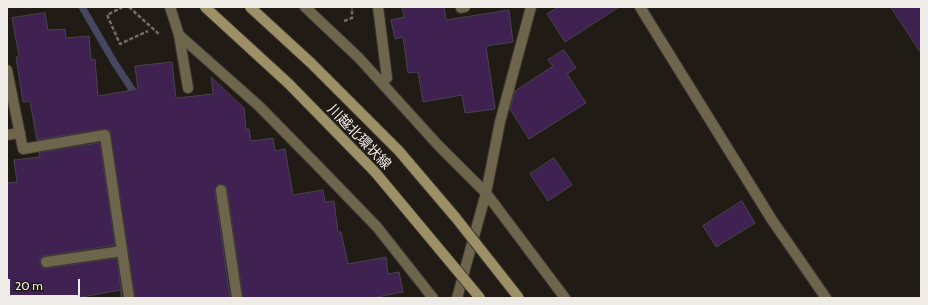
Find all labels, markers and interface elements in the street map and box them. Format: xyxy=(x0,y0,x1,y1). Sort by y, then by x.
street label: 川越北環状線 xyxy=(324,101,394,173)
scale bar xyxy=(10,271,82,297)
text: 20 m xyxy=(15,278,43,293)

